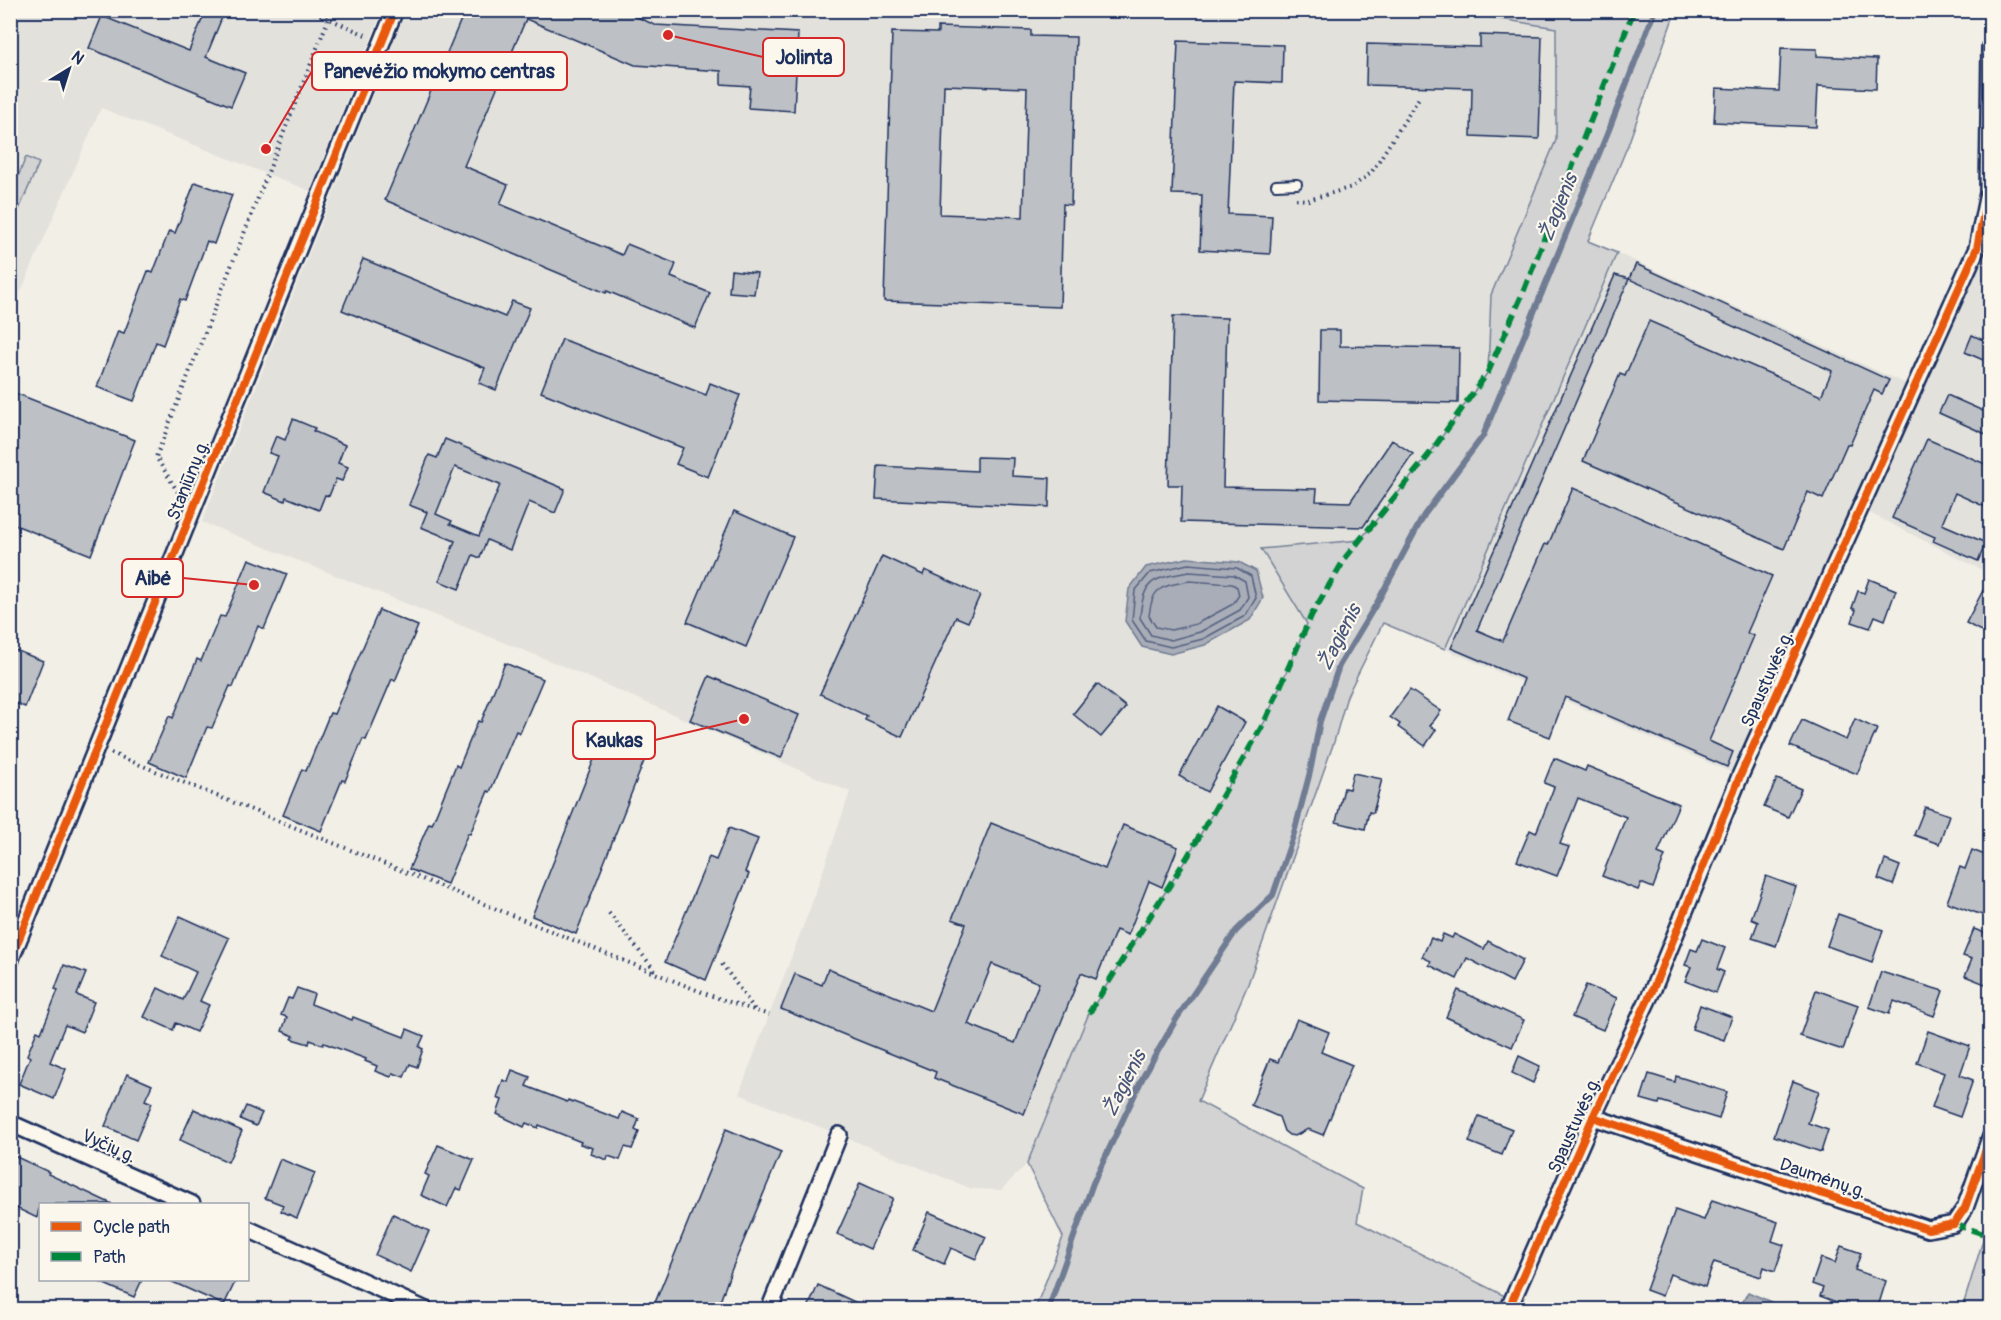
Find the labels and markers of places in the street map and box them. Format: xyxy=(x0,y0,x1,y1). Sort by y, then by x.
callout: Jolinta xyxy=(763,38,844,76)
callout: Panevėžio mokymo centras xyxy=(312,52,567,90)
callout: Aibė xyxy=(122,559,183,597)
callout: Kaukas xyxy=(573,721,655,759)

